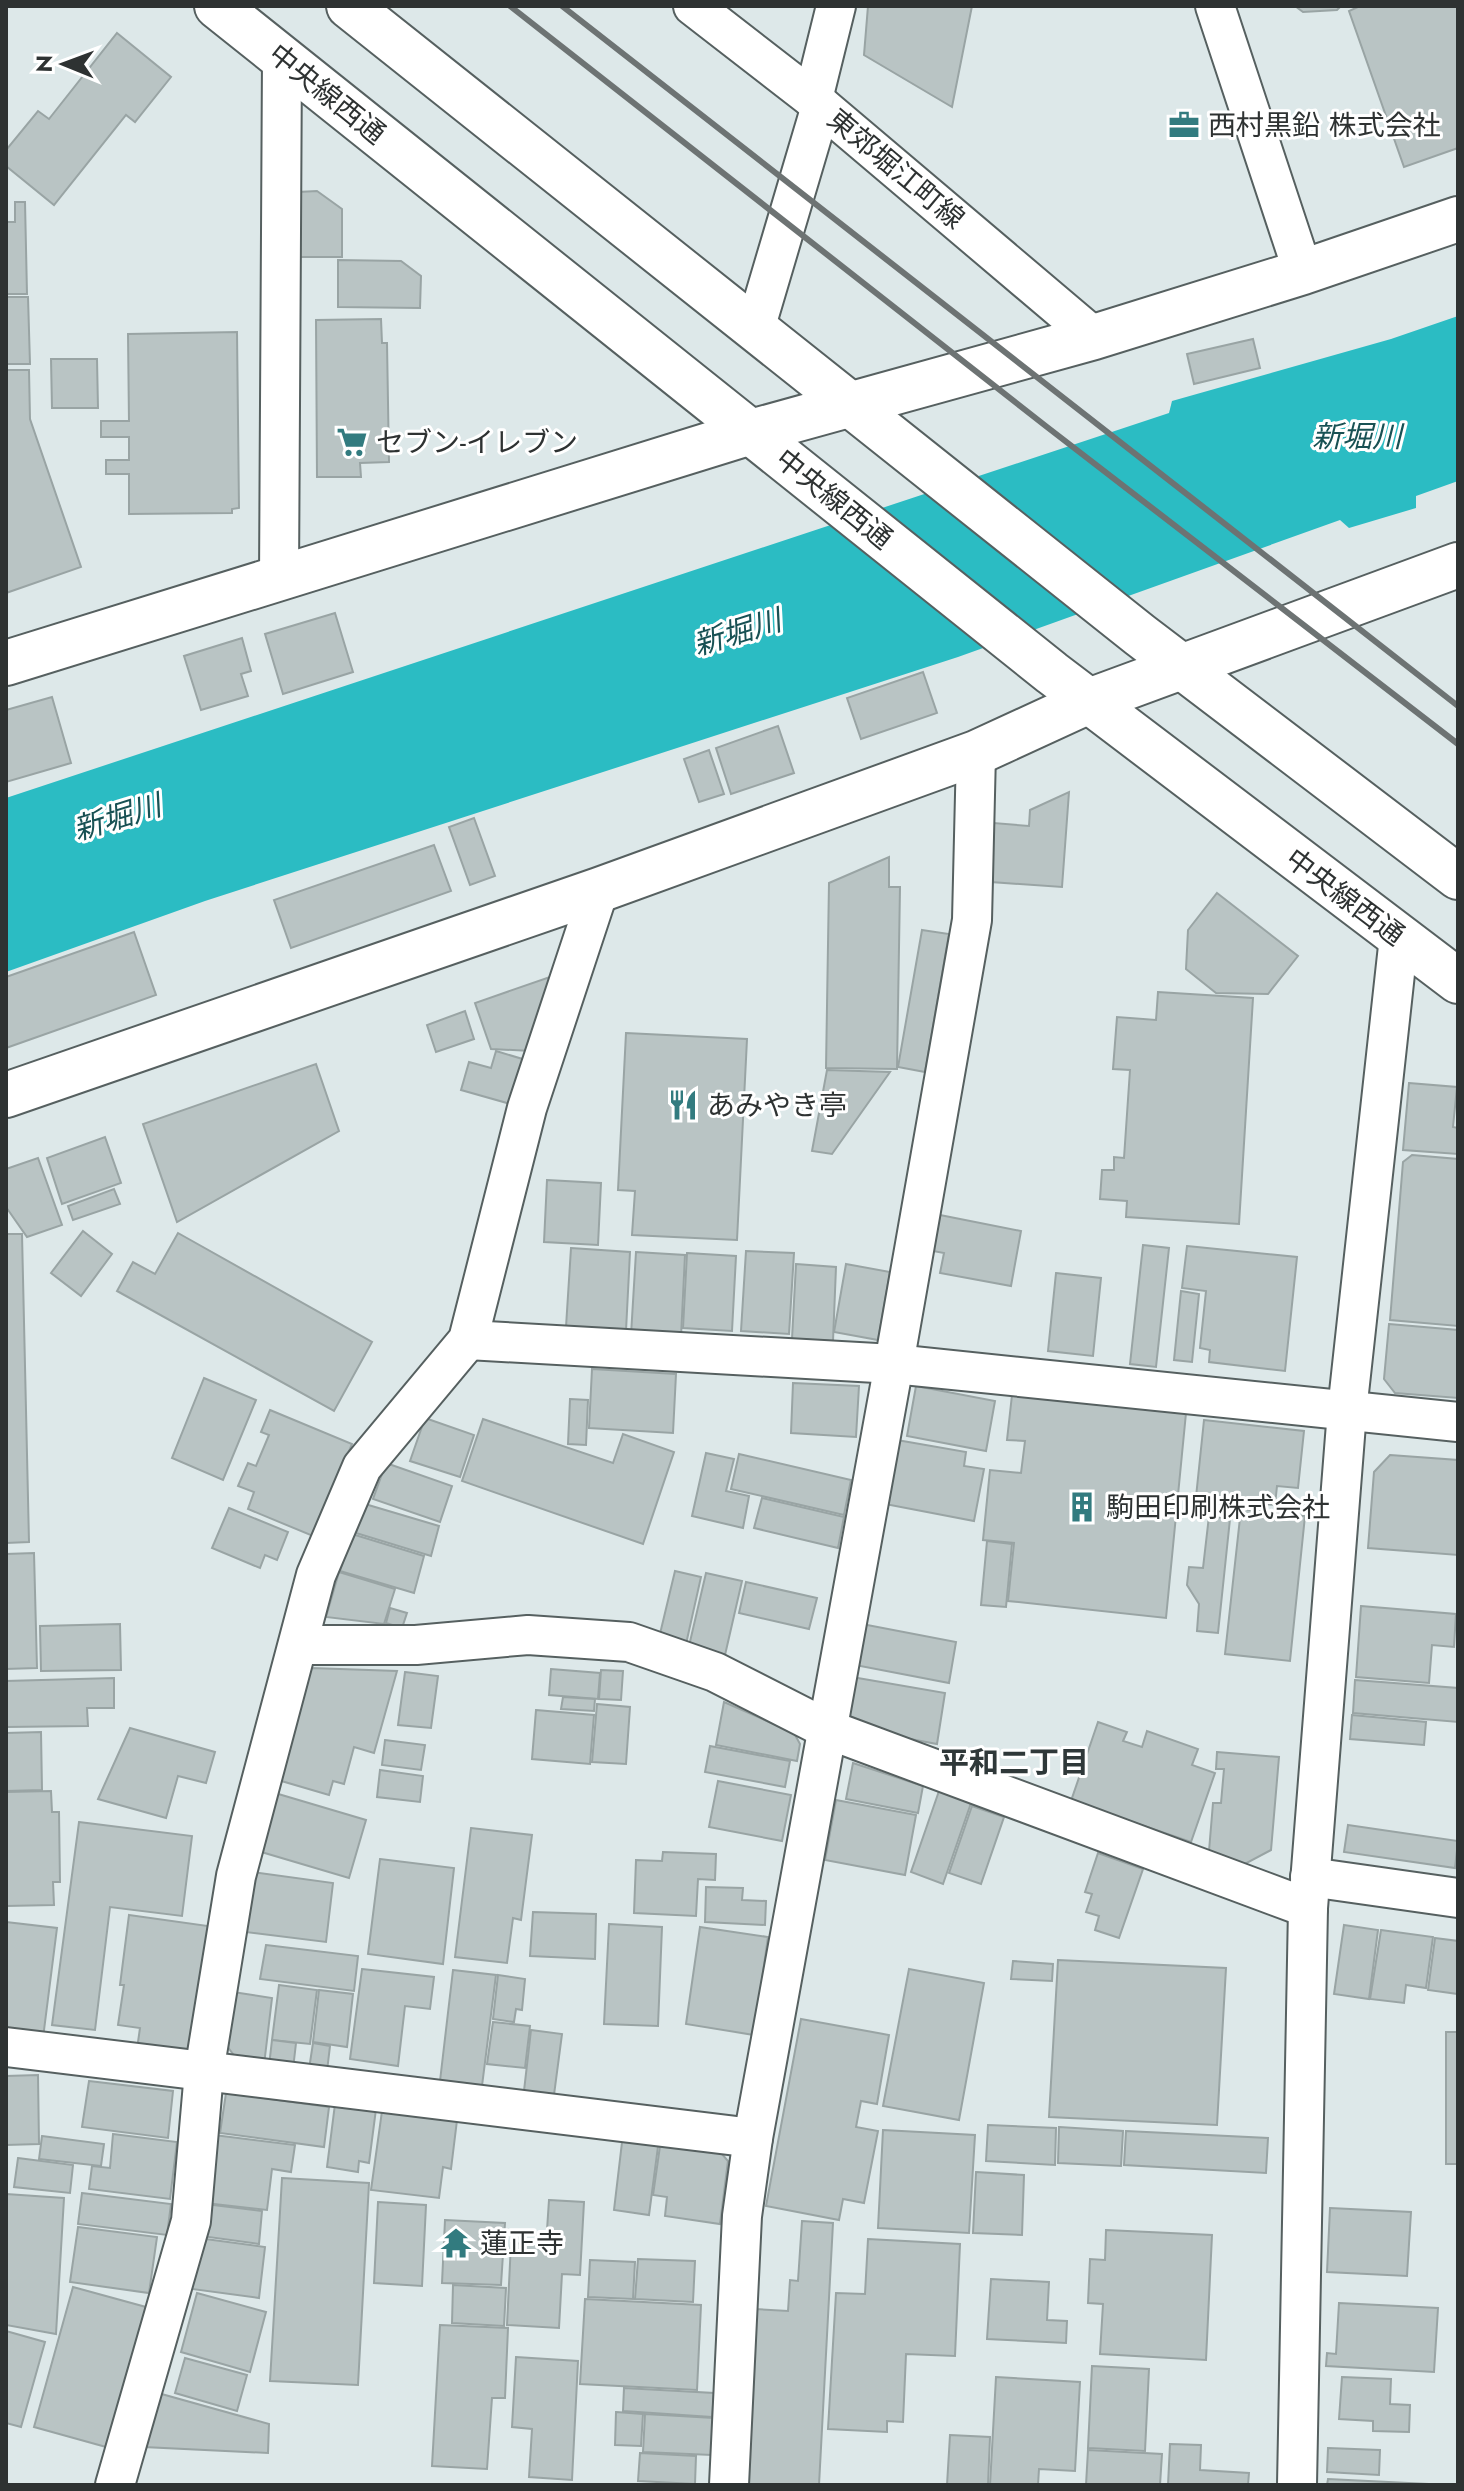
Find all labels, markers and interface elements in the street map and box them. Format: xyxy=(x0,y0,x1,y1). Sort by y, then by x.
north arrow xyxy=(24,24,104,104)
street label: 中央線西通 xyxy=(260,34,394,154)
text: N xyxy=(28,55,60,73)
street label: 東郊堀江町線 xyxy=(818,99,974,239)
place label: 西村黒鉛 株式会社 xyxy=(1208,105,1440,146)
office icon: 西村黒鉛 株式会社 xyxy=(1167,108,1201,142)
water label: 新堀川 xyxy=(1312,415,1405,458)
place label: セブン-イレブン xyxy=(376,422,578,463)
supermarket icon: セブン-イレブン xyxy=(335,425,369,459)
street label: 中央線西通 xyxy=(767,439,901,559)
water label: 新堀川 xyxy=(688,597,789,666)
water label: 新堀川 xyxy=(68,782,169,851)
street label: 中央線西通 xyxy=(1277,838,1413,956)
place label: あみやき亭 xyxy=(707,1085,847,1126)
restaurant icon: あみやき亭 xyxy=(666,1088,700,1122)
place label: 駒田印刷株式会社 xyxy=(1106,1487,1330,1528)
building icon: 駒田印刷株式会社 xyxy=(1065,1490,1099,1524)
district label: 平和二丁目 xyxy=(939,1741,1089,1784)
place label: 蓮正寺 xyxy=(480,2223,564,2264)
temple icon: 蓮正寺 xyxy=(439,2226,473,2260)

